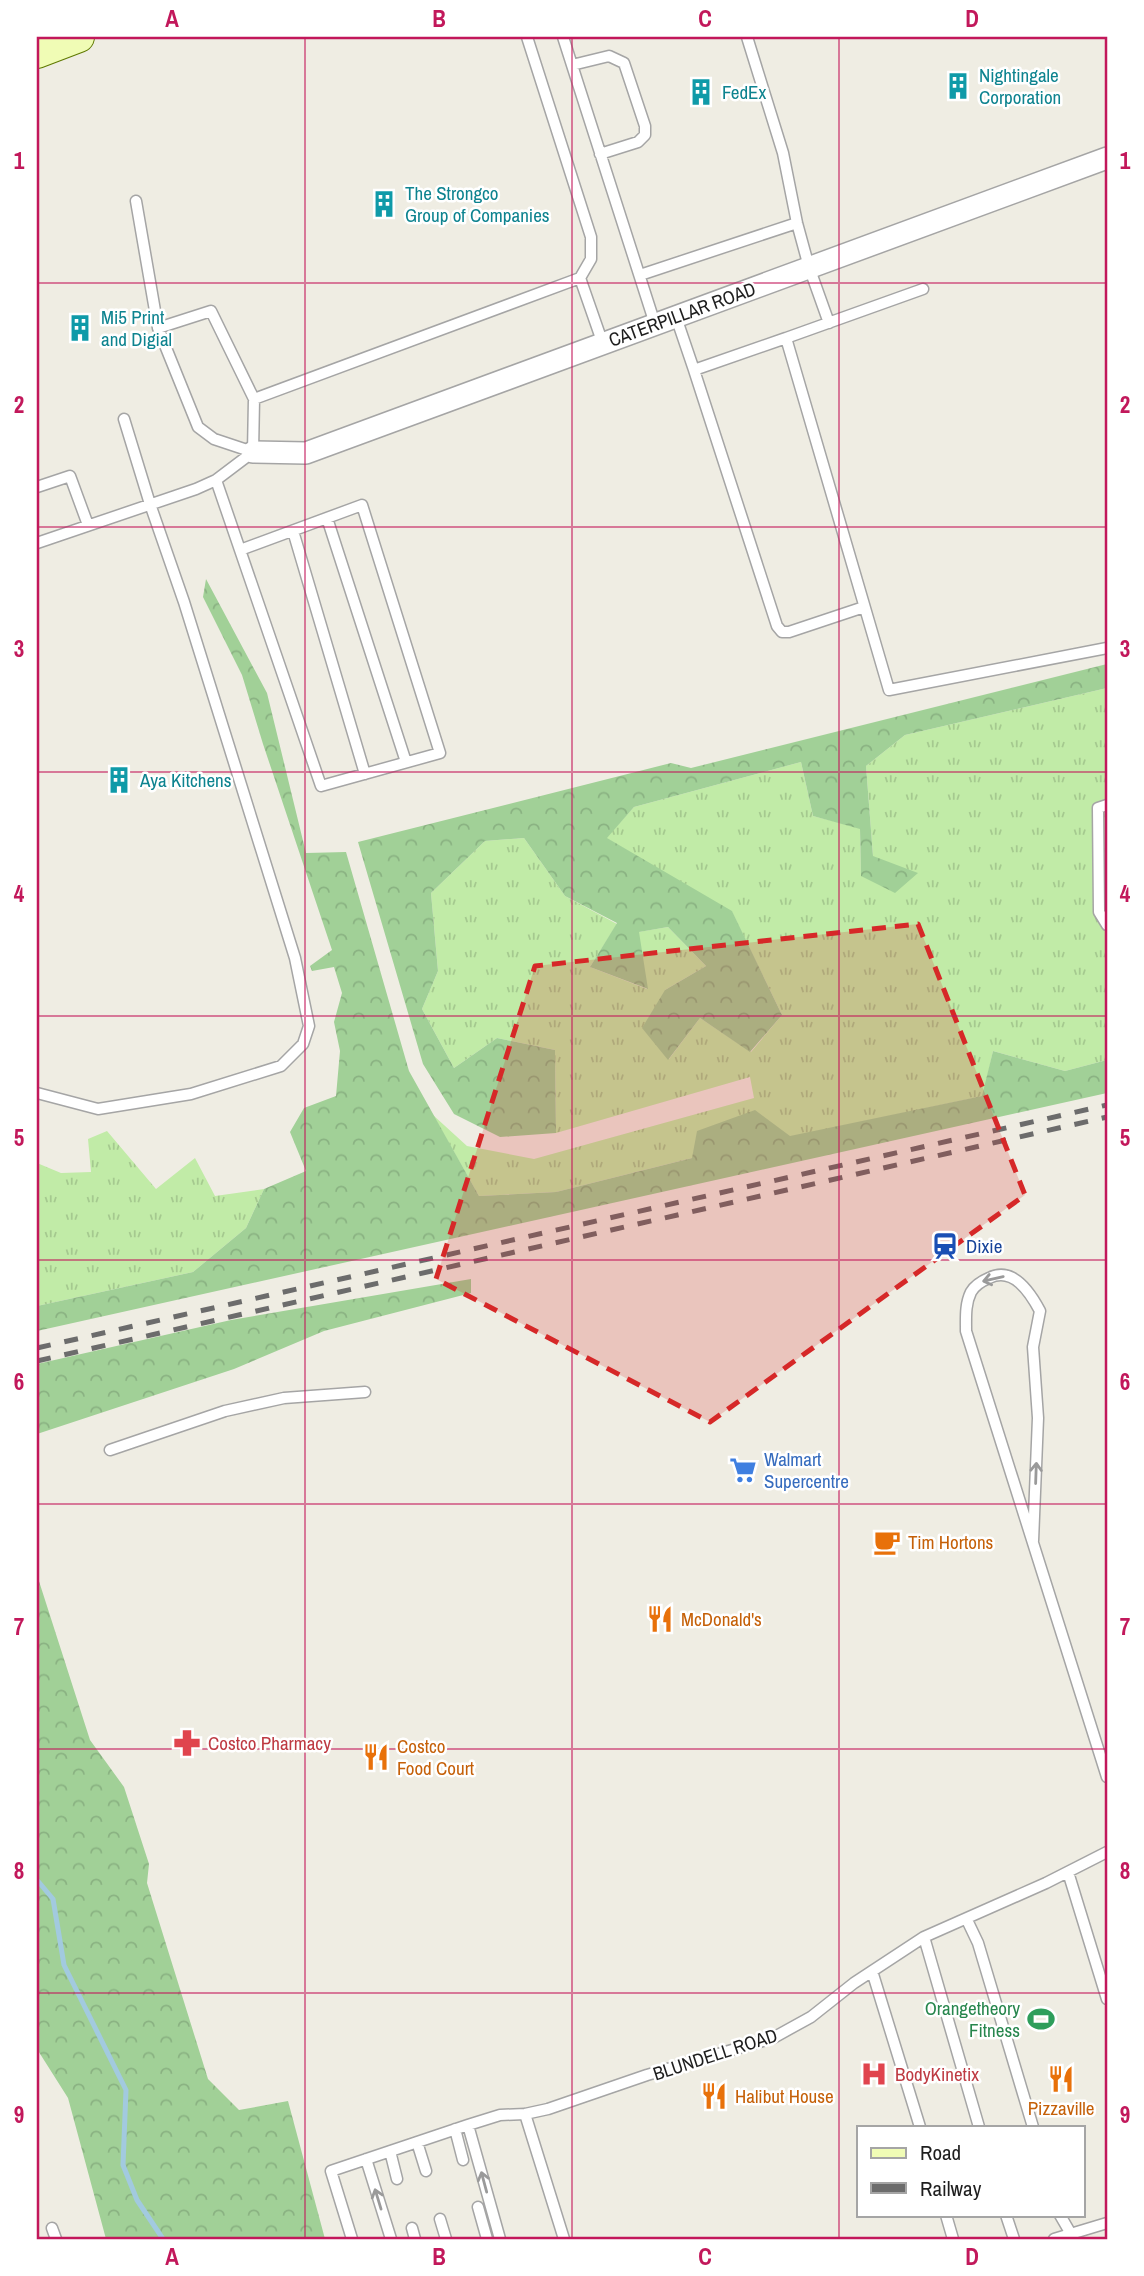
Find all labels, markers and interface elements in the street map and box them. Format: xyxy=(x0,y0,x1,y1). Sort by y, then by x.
text: A xyxy=(165,3,179,34)
text: B xyxy=(432,3,446,34)
text: C xyxy=(698,3,712,34)
text: D xyxy=(965,3,979,34)
place label: Nightingale Corporation xyxy=(979,62,1061,110)
building icon: Nightingale Corporation xyxy=(943,71,973,101)
building icon: FedEx xyxy=(686,77,716,107)
place label: FedEx xyxy=(722,79,766,105)
text: 1 xyxy=(14,145,25,176)
text: 1 xyxy=(1120,145,1131,176)
place label: The Strongco Group of Companies xyxy=(405,180,550,228)
building icon: The Strongco Group of Companies xyxy=(369,189,399,219)
street label: CATERPILLAR ROAD xyxy=(605,275,759,353)
place label: Mi5 Print and Digial xyxy=(101,304,172,352)
building icon: Mi5 Print and Digial xyxy=(65,313,95,343)
text: 2 xyxy=(14,389,24,420)
text: 2 xyxy=(1120,389,1130,420)
text: 3 xyxy=(14,633,24,664)
text: 3 xyxy=(1120,633,1130,664)
building icon: Aya Kitchens xyxy=(104,765,134,795)
place label: Aya Kitchens xyxy=(139,767,232,793)
text: 4 xyxy=(14,878,25,909)
text: 4 xyxy=(1120,878,1131,909)
text: 5 xyxy=(14,1122,24,1153)
text: 5 xyxy=(1120,1122,1130,1153)
station icon: Dixie xyxy=(930,1231,960,1261)
place label: Dixie xyxy=(966,1233,1002,1259)
one-way arrow xyxy=(982,1273,1004,1286)
text: 6 xyxy=(14,1366,24,1397)
text: 6 xyxy=(1120,1366,1130,1397)
place label: Walmart Supercentre xyxy=(764,1446,849,1494)
supermarket icon: Walmart Supercentre xyxy=(728,1455,758,1485)
one-way arrow xyxy=(1029,1461,1042,1484)
cafe icon: Tim Hortons xyxy=(872,1527,902,1557)
place label: Tim Hortons xyxy=(908,1529,994,1555)
restaurant icon: McDonald's xyxy=(645,1604,675,1634)
place label: McDonald's xyxy=(681,1606,762,1632)
text: 7 xyxy=(14,1611,24,1642)
text: 7 xyxy=(1120,1611,1130,1642)
pharmacy icon: Costco Pharmacy xyxy=(172,1728,202,1758)
place label: Costco Pharmacy xyxy=(208,1730,331,1756)
place label: Costco Food Court xyxy=(397,1733,475,1781)
restaurant icon: Costco Food Court xyxy=(361,1742,391,1772)
text: 8 xyxy=(14,1855,24,1886)
text: 8 xyxy=(1120,1855,1130,1886)
place label: Orangetheory Fitness xyxy=(925,1995,1020,2043)
sports icon: Orangetheory Fitness xyxy=(1026,2004,1056,2034)
street label: BLUNDELL ROAD xyxy=(649,2022,781,2086)
hospital icon: BodyKinetix xyxy=(859,2059,889,2089)
place label: BodyKinetix xyxy=(895,2061,979,2087)
restaurant icon: Pizzaville xyxy=(1046,2064,1076,2094)
restaurant icon: Halibut House xyxy=(699,2081,729,2111)
place label: Halibut House xyxy=(735,2083,834,2109)
place label: Pizzaville xyxy=(1028,2095,1094,2121)
text: 9 xyxy=(14,2099,24,2130)
text: 9 xyxy=(1120,2099,1130,2130)
legend xyxy=(857,2126,1084,2216)
text: Road xyxy=(920,2138,961,2167)
one-way arrow xyxy=(477,2171,490,2194)
text: Railway xyxy=(920,2174,982,2203)
one-way arrow xyxy=(371,2188,384,2210)
text: A xyxy=(165,2241,179,2272)
text: B xyxy=(432,2241,446,2272)
text: C xyxy=(698,2241,712,2272)
text: D xyxy=(965,2241,979,2272)

